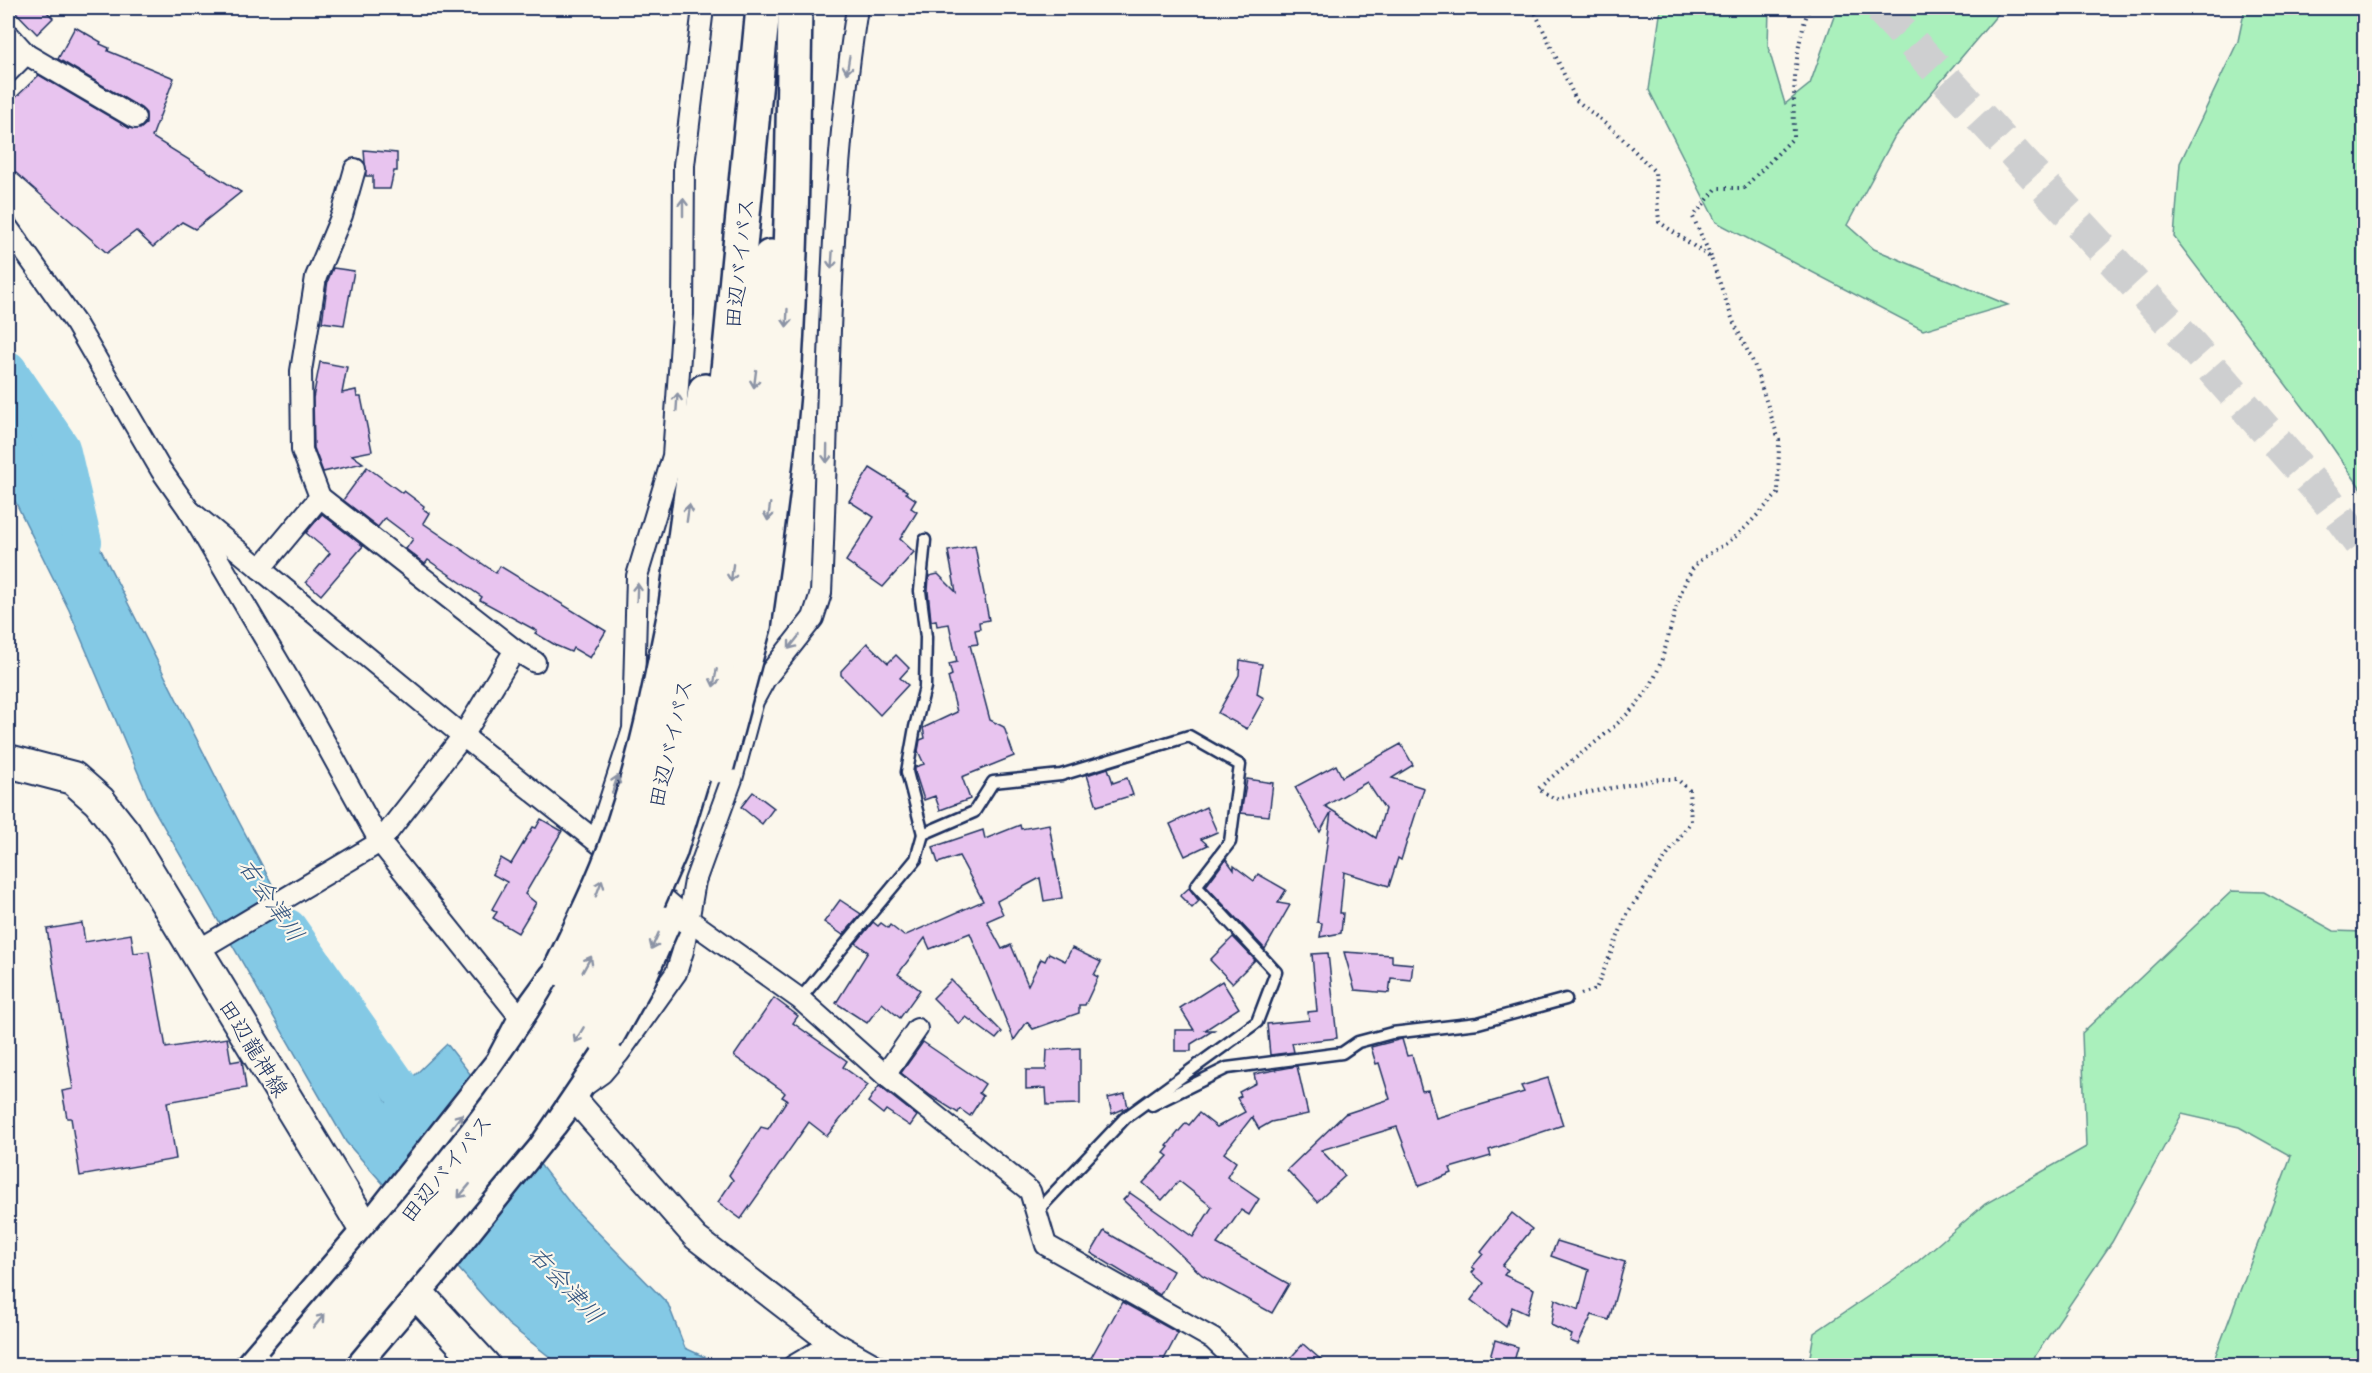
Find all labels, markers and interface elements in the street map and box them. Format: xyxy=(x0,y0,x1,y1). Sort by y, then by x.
one-way arrow xyxy=(843,55,854,75)
street label: 田辺バイパス xyxy=(719,196,760,330)
one-way arrow xyxy=(677,198,689,218)
one-way arrow xyxy=(826,249,837,269)
one-way arrow xyxy=(782,307,793,327)
one-way arrow xyxy=(750,369,761,388)
one-way arrow xyxy=(672,393,683,413)
one-way arrow xyxy=(821,444,833,464)
one-way arrow xyxy=(764,502,775,521)
one-way arrow xyxy=(683,503,694,523)
one-way arrow xyxy=(726,562,737,582)
one-way arrow xyxy=(631,582,643,602)
one-way arrow xyxy=(788,633,801,649)
one-way arrow xyxy=(709,668,720,687)
street label: 田辺バイパス xyxy=(643,676,698,810)
one-way arrow xyxy=(610,775,621,794)
water label: 右会津川 xyxy=(232,852,311,947)
one-way arrow xyxy=(595,879,606,898)
one-way arrow xyxy=(649,932,660,950)
one-way arrow xyxy=(581,956,593,973)
street label: 田辺龍神線 xyxy=(213,994,294,1102)
one-way arrow xyxy=(573,1026,585,1043)
street label: 田辺バイパス xyxy=(394,1109,498,1228)
one-way arrow xyxy=(450,1113,463,1129)
one-way arrow xyxy=(457,1183,471,1198)
water label: 右会津川 xyxy=(523,1240,610,1330)
one-way arrow xyxy=(313,1313,326,1329)

